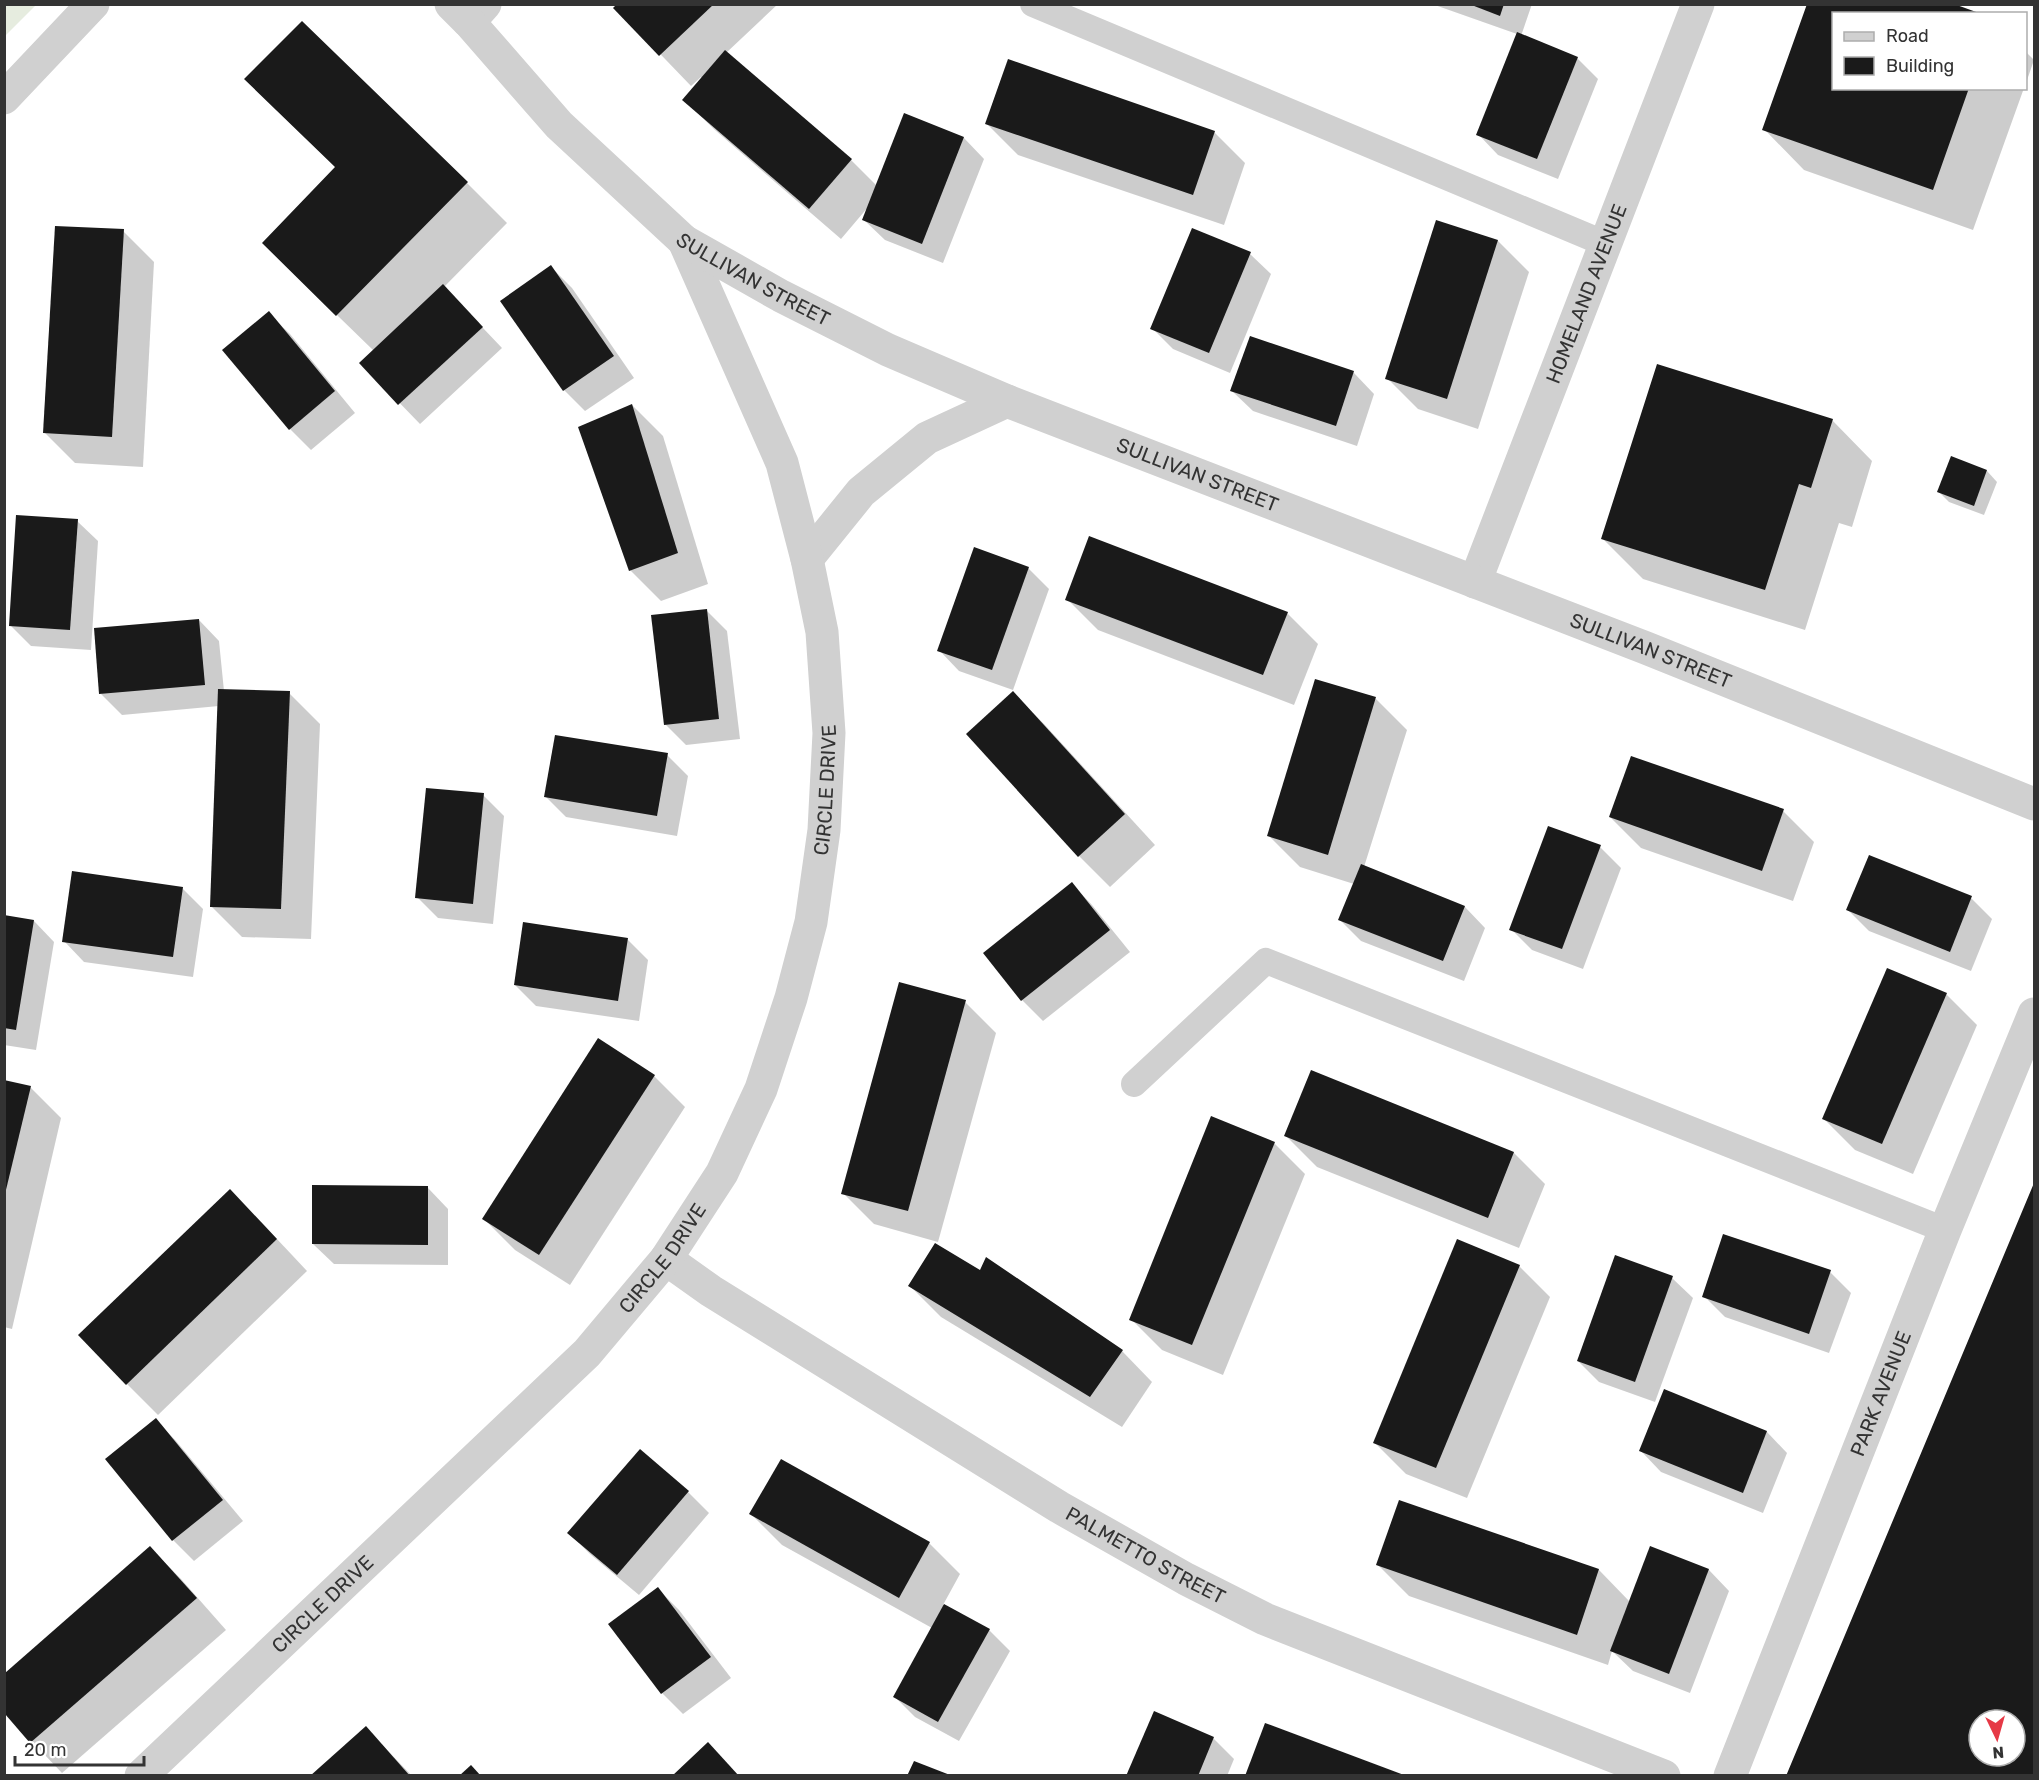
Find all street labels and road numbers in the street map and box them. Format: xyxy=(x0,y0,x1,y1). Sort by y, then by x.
street label: HOMELAND AVENUE xyxy=(1541,201,1632,387)
street label: SULLIVAN STREET xyxy=(671,228,835,331)
street label: SULLIVAN STREET xyxy=(1113,433,1282,517)
street label: SULLIVAN STREET xyxy=(1567,608,1735,693)
street label: CIRCLE DRIVE xyxy=(809,724,841,857)
street label: CIRCLE DRIVE xyxy=(614,1199,711,1318)
street label: PARK AVENUE xyxy=(1845,1328,1916,1460)
street label: PALMETTO STREET xyxy=(1062,1501,1230,1609)
street label: CIRCLE DRIVE xyxy=(267,1550,378,1658)

